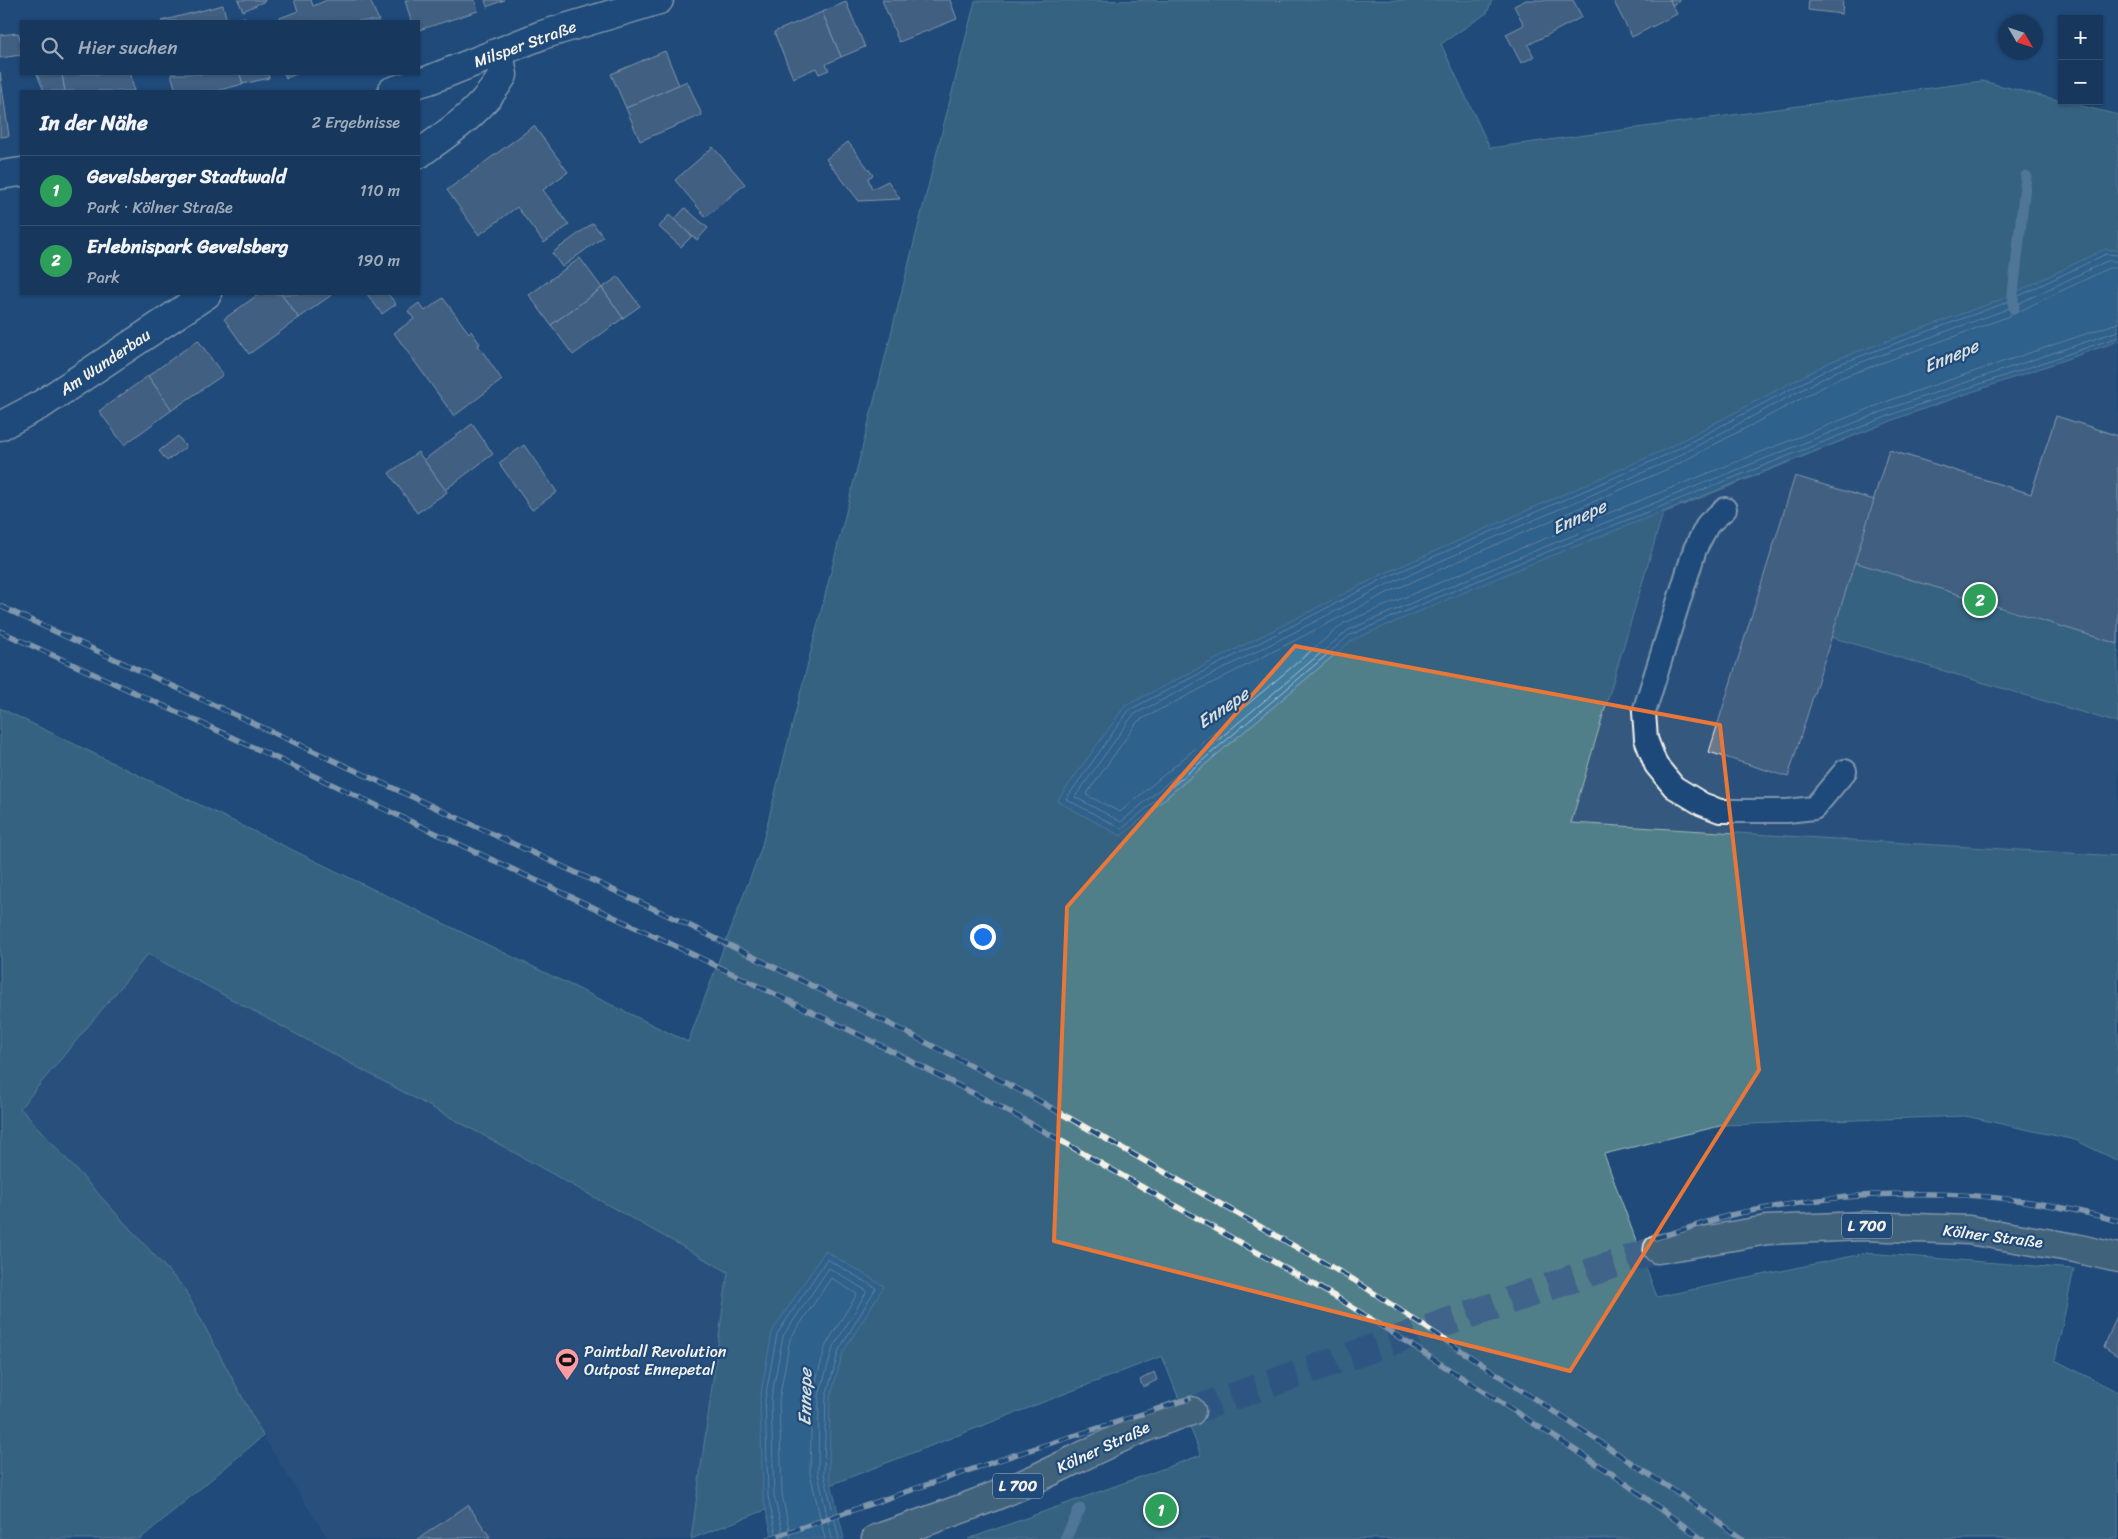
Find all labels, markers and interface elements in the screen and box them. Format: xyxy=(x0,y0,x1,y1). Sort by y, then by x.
street label: Milsper Straße xyxy=(469,12,581,76)
north arrow xyxy=(1998,15,2043,60)
map controls xyxy=(2058,15,2103,105)
button: + xyxy=(2058,15,2103,60)
search box xyxy=(20,20,420,75)
text: Hier suchen xyxy=(78,31,178,64)
icon: search xyxy=(38,34,66,62)
button: − xyxy=(2058,60,2103,105)
text: In der Nähe xyxy=(40,104,148,142)
text: 2 Ergebnisse xyxy=(312,108,400,137)
text: Gevelsberger Stadtwald xyxy=(87,160,286,193)
text: 1 xyxy=(53,176,59,205)
text: 110 m xyxy=(360,176,400,205)
text: Park · Kölner Straße xyxy=(87,193,233,222)
text: Erlebnispark Gevelsberg xyxy=(87,230,288,263)
text: 2 xyxy=(51,246,61,275)
text: 190 m xyxy=(357,246,400,275)
text: Park xyxy=(87,263,120,292)
street label: Am Wunderbau xyxy=(53,320,157,404)
water label: Ennepe xyxy=(1918,329,1985,382)
water label: Ennepe xyxy=(1546,490,1613,544)
pin: 2 xyxy=(1964,581,1996,619)
water label: Ennepe xyxy=(1190,678,1257,737)
your location xyxy=(970,924,996,950)
road number: L 700 xyxy=(1842,1214,1892,1238)
street label: Kölner Straße xyxy=(1941,1215,2045,1257)
place label: Paintball Revolution Outpost Ennepetal xyxy=(584,1337,727,1384)
sports icon: Paintball Revolution Outpost Ennepetal xyxy=(554,1347,580,1381)
water label: Ennepe xyxy=(789,1366,822,1426)
street label: Kölner Straße xyxy=(1051,1413,1155,1481)
road number: L 700 xyxy=(993,1474,1043,1498)
pin: 1 xyxy=(1145,1491,1177,1529)

